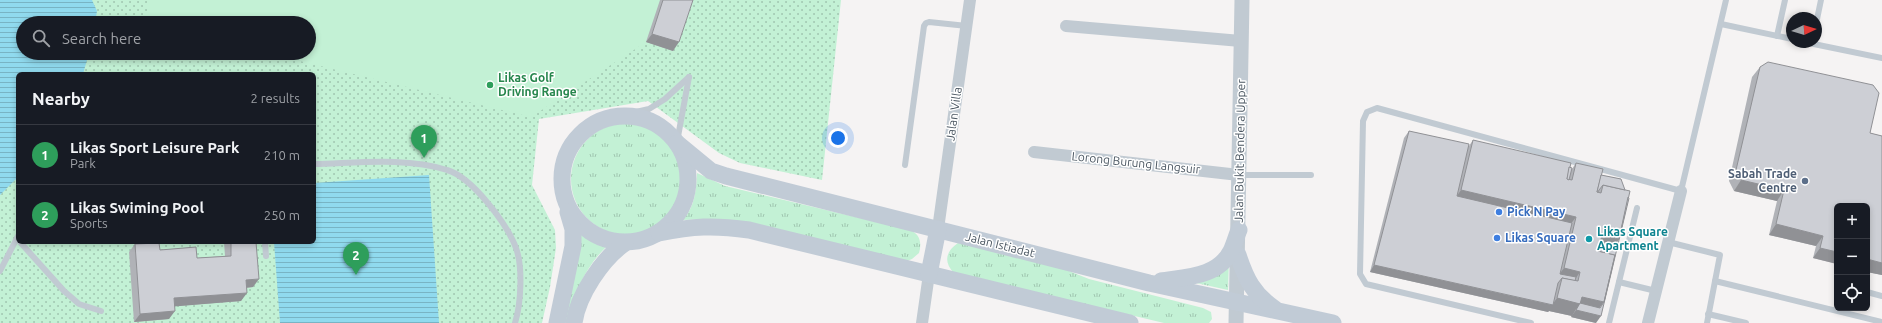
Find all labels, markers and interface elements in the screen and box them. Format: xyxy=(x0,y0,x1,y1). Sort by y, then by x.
north arrow xyxy=(1786,12,1822,48)
search box xyxy=(16,16,316,60)
icon: search xyxy=(30,27,52,49)
text: Search here xyxy=(62,30,141,47)
place label: Likas Golf Driving Range xyxy=(498,71,577,98)
street label: Jalan Bukit Bendera Upper xyxy=(1232,79,1247,223)
marker: Likas Golf Driving Range xyxy=(485,80,495,90)
street label: Jalan Villa xyxy=(943,86,964,142)
text: Nearby xyxy=(32,89,90,108)
text: 2 results xyxy=(250,91,300,105)
pin: 1 xyxy=(411,125,437,158)
your location xyxy=(828,128,848,148)
text: Likas Sport Leisure Park xyxy=(70,139,239,156)
text: 1 xyxy=(41,148,49,162)
text: 210 m xyxy=(264,148,300,162)
street label: Lorong Burung Langsuir xyxy=(1071,149,1201,176)
text: Park xyxy=(70,156,96,170)
place label: Sabah Trade Centre xyxy=(1728,167,1797,194)
marker: Sabah Trade Centre xyxy=(1800,176,1810,186)
text: Likas Swiming Pool xyxy=(70,199,204,216)
map controls xyxy=(1834,203,1870,311)
button: + xyxy=(1834,203,1870,239)
place label: Pick N Pay xyxy=(1507,205,1566,218)
marker: Pick N Pay xyxy=(1494,207,1504,217)
text: 2 xyxy=(41,208,49,222)
text: 250 m xyxy=(264,208,300,222)
text: Sports xyxy=(70,216,108,230)
place label: Likas Square Apartment xyxy=(1597,225,1668,252)
street label: Jalan Istiadat xyxy=(964,230,1036,259)
place label: Likas Square xyxy=(1505,231,1576,244)
marker: Likas Square xyxy=(1492,233,1502,243)
marker: Likas Square Apartment xyxy=(1584,234,1594,244)
button: − xyxy=(1834,239,1870,275)
pin: 2 xyxy=(343,242,369,275)
button: locate xyxy=(1834,275,1870,311)

